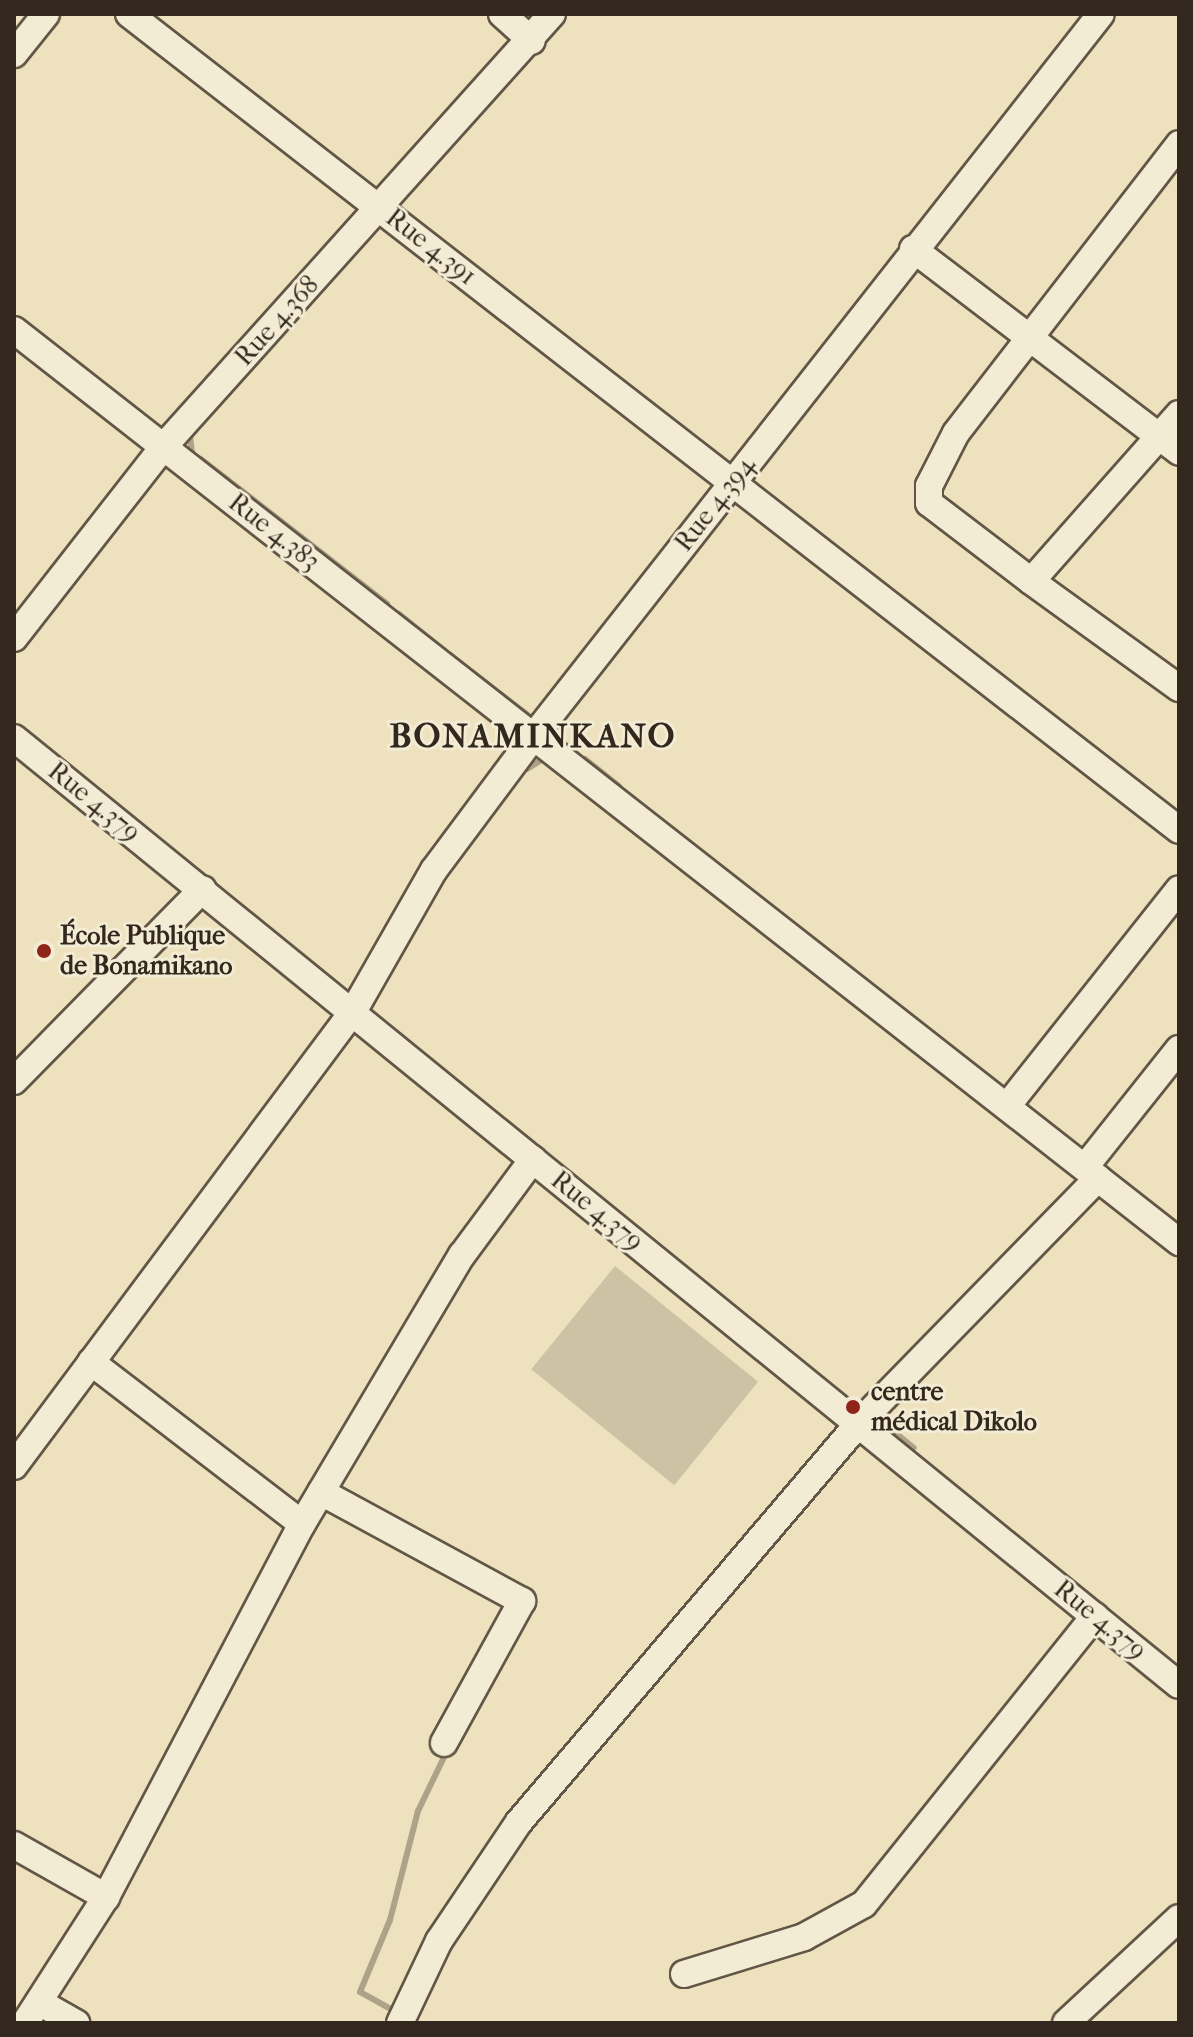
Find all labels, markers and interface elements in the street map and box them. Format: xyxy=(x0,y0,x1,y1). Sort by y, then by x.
street label: Rue 4.391 xyxy=(380,202,482,292)
street label: Rue 4.368 xyxy=(228,270,326,372)
street label: Rue 4.394 xyxy=(668,450,762,558)
street label: Rue 4.383 xyxy=(222,487,326,577)
district label: BONAMINKANO xyxy=(389,717,677,757)
street label: Rue 4.379 xyxy=(42,755,146,849)
place label: École Publique de Bonamikano xyxy=(60,920,232,982)
marker: École Publique de Bonamikano xyxy=(35,942,53,960)
street label: Rue 4.379 xyxy=(545,1164,649,1258)
place label: centre médical Dikolo xyxy=(871,1376,1037,1438)
marker: centre médical Dikolo xyxy=(842,1396,864,1418)
street label: Rue 4.379 xyxy=(1048,1573,1152,1667)

